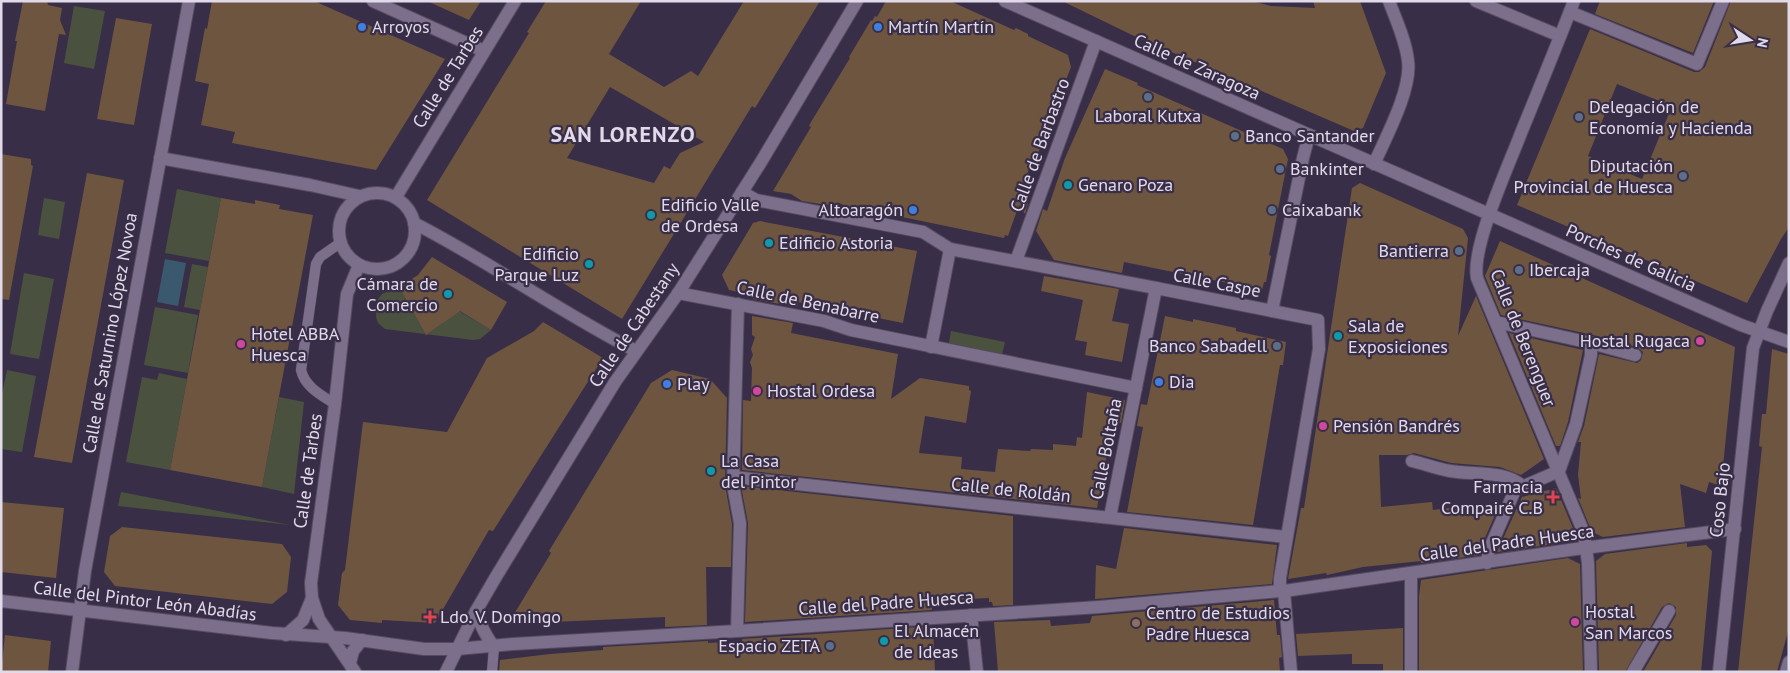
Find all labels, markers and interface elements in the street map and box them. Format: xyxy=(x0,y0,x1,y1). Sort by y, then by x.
place label: Arroyos xyxy=(372,15,430,38)
place label: Martín Martín xyxy=(888,15,994,38)
north arrow xyxy=(1725,15,1775,65)
marker: Arroyos xyxy=(356,21,368,33)
street label: Calle de Tarbes xyxy=(407,21,488,132)
marker: Martín Martín xyxy=(872,21,884,33)
street label: Calle de Zaragoza xyxy=(1130,28,1264,105)
text: N xyxy=(1753,36,1772,49)
street label: Calle de Barbastro xyxy=(1005,75,1074,215)
marker: Laboral Kutxa xyxy=(1142,91,1154,103)
place label: Delegación de Economía y Hacienda xyxy=(1589,95,1753,139)
place label: Laboral Kutxa xyxy=(1095,104,1201,127)
marker: Delegación de Economía y Hacienda xyxy=(1573,111,1585,123)
district label: SAN LORENZO xyxy=(550,120,696,148)
place label: Banco Santander xyxy=(1245,124,1375,147)
marker: Banco Santander xyxy=(1229,130,1241,142)
place label: Diputación Provincial de Huesca xyxy=(1514,154,1673,198)
place label: Bankinter xyxy=(1290,157,1364,180)
marker: Bankinter xyxy=(1274,163,1286,175)
marker: Diputación Provincial de Huesca xyxy=(1677,170,1689,182)
place label: Genaro Poza xyxy=(1078,173,1173,196)
marker: Genaro Poza xyxy=(1062,179,1074,191)
place label: Edificio Valle de Ordesa xyxy=(661,193,760,237)
place label: Altoaragón xyxy=(819,198,903,221)
place label: Caixabank xyxy=(1282,198,1361,221)
marker: Altoaragón xyxy=(907,204,919,216)
marker: Caixabank xyxy=(1266,204,1278,216)
marker: Edificio Valle de Ordesa xyxy=(645,209,657,221)
street label: Calle de Saturnino López Novoa xyxy=(77,211,142,455)
street label: Porches de Galicia xyxy=(1562,219,1700,297)
place label: Edificio Astoria xyxy=(779,231,893,254)
marker: Edificio Astoria xyxy=(763,237,775,249)
place label: Bantierra xyxy=(1378,239,1449,262)
place label: Edificio Parque Luz xyxy=(495,242,579,286)
marker: Bantierra xyxy=(1453,245,1465,257)
street label: Calle de Cabestany xyxy=(583,257,684,392)
marker: Edificio Parque Luz xyxy=(583,258,595,270)
place label: Ibercaja xyxy=(1529,258,1590,281)
street label: Calle Caspe xyxy=(1171,263,1263,302)
marker: Ibercaja xyxy=(1513,264,1525,276)
street label: Calle de Berenguer xyxy=(1485,266,1562,410)
place label: Cámara de Comercio xyxy=(357,272,438,316)
street label: Calle de Benabarre xyxy=(735,275,882,328)
marker: Cámara de Comercio xyxy=(442,288,454,300)
place label: Sala de Exposiciones xyxy=(1348,314,1448,358)
place label: Hotel ABBA Huesca xyxy=(251,322,340,366)
place label: Hostal Rugaca xyxy=(1580,329,1690,352)
marker: Sala de Exposiciones xyxy=(1332,330,1344,342)
place label: Banco Sabadell xyxy=(1149,334,1268,357)
marker: Hostal Rugaca xyxy=(1694,335,1706,347)
marker: Hotel ABBA Huesca xyxy=(235,338,247,350)
marker: Banco Sabadell xyxy=(1271,340,1283,352)
place label: Dia xyxy=(1169,370,1195,393)
place label: Play xyxy=(677,372,710,395)
marker: Dia xyxy=(1153,376,1165,388)
marker: Play xyxy=(661,378,673,390)
place label: Hostal Ordesa xyxy=(767,379,875,402)
marker: Hostal Ordesa xyxy=(751,385,763,397)
street label: Calle Boltaña xyxy=(1084,396,1127,501)
street label: Calle de Tarbes xyxy=(288,412,327,530)
place label: Pensión Bandrés xyxy=(1333,414,1460,437)
marker: Pensión Bandrés xyxy=(1317,420,1329,432)
place label: La Casa del Pintor xyxy=(721,449,796,493)
street label: Coso Bajo xyxy=(1704,461,1735,539)
marker: La Casa del Pintor xyxy=(705,465,717,477)
street label: Calle de Roldán xyxy=(950,472,1072,507)
place label: Farmacia Compairé C.B xyxy=(1441,475,1543,519)
marker: Farmacia Compairé C.B xyxy=(1547,491,1559,503)
street label: Calle del Padre Huesca xyxy=(1418,519,1596,566)
street label: Calle del Pintor León Abadías xyxy=(32,575,258,626)
street label: Calle del Padre Huesca xyxy=(797,585,975,620)
place label: Hostal San Marcos xyxy=(1585,600,1672,644)
place label: Centro de Estudios Padre Huesca xyxy=(1146,601,1290,645)
place label: Ldo. V. Domingo xyxy=(440,605,561,628)
marker: Ldo. V. Domingo xyxy=(424,611,436,623)
marker: Hostal San Marcos xyxy=(1569,616,1581,628)
marker: Centro de Estudios Padre Huesca xyxy=(1130,617,1142,629)
place label: El Almacén de Ideas xyxy=(894,619,979,663)
place label: Espacio ZETA xyxy=(718,634,820,657)
marker: El Almacén de Ideas xyxy=(878,635,890,647)
marker: Espacio ZETA xyxy=(824,640,836,652)

